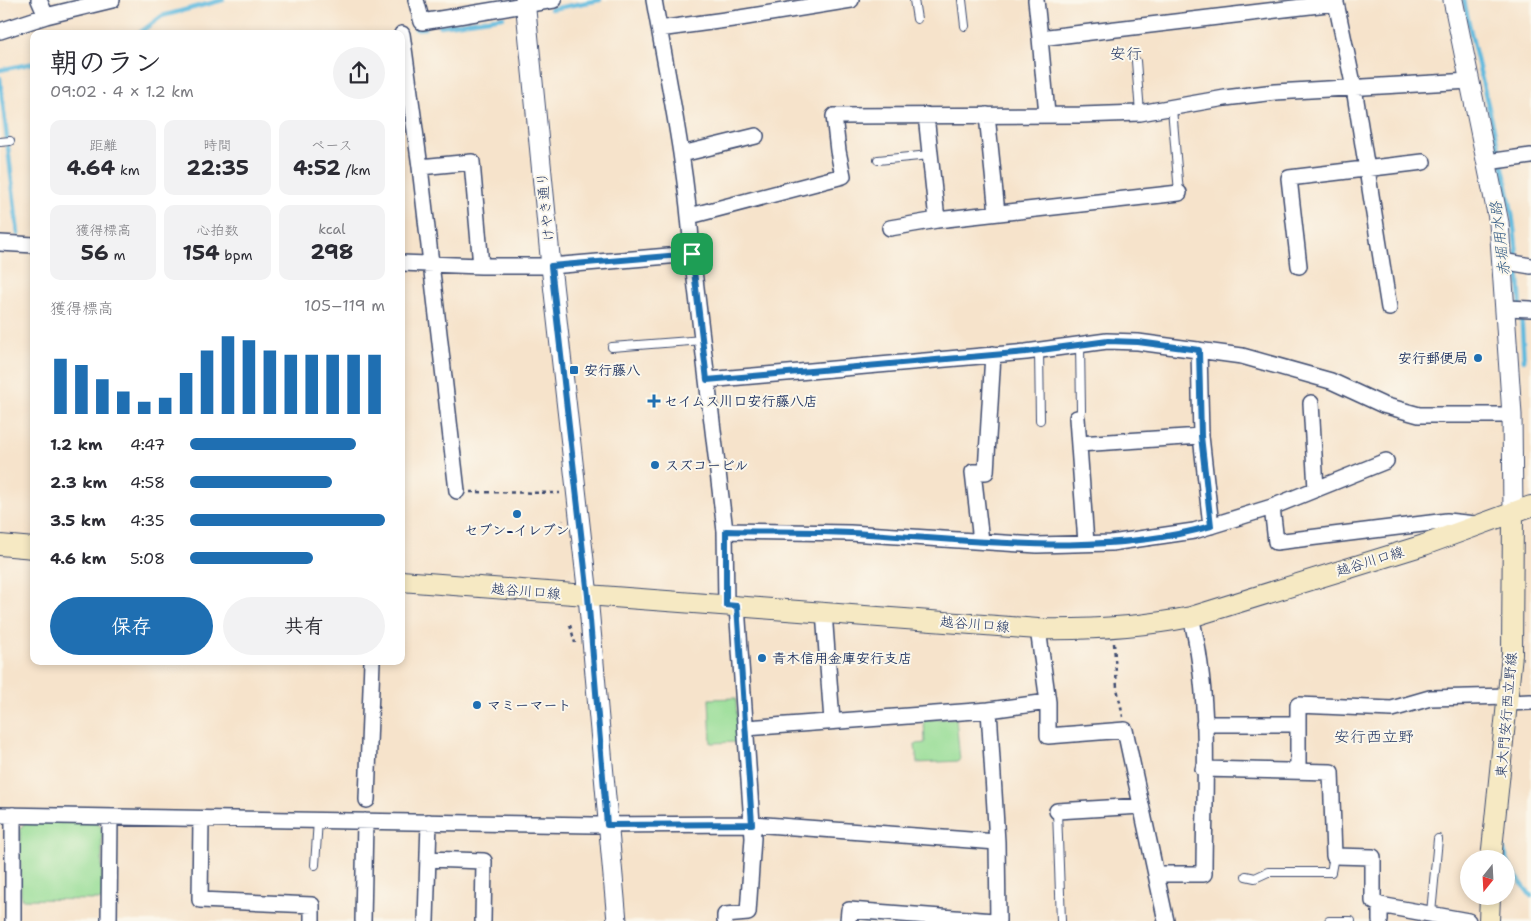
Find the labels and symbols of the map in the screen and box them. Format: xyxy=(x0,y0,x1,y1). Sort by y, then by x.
district label: 安行 xyxy=(1110,43,1142,64)
street label: けやき通り xyxy=(532,171,558,243)
water label: 赤堀用水路 xyxy=(1485,200,1514,277)
pin xyxy=(671,233,713,275)
place label: 安行郵便局 xyxy=(1398,349,1468,367)
marker: 安行郵便局 xyxy=(1472,352,1484,364)
place label: 安行藤八 xyxy=(584,361,640,379)
marker: 安行藤八 xyxy=(568,364,580,376)
place label: セイムス川口安行藤八店 xyxy=(664,392,817,410)
marker: セイムス川口安行藤八店 xyxy=(648,395,660,407)
place label: スズコービル xyxy=(665,456,748,474)
marker: スズコービル xyxy=(649,459,661,471)
marker: セブン-イレブン xyxy=(511,508,523,520)
place label: セブン-イレブン xyxy=(464,521,570,539)
street label: 越谷川口線 xyxy=(1334,542,1406,580)
street label: 越谷川口線 xyxy=(490,579,562,603)
street label: 越谷川口線 xyxy=(939,612,1011,636)
place label: 青木信用金庫安行支店 xyxy=(772,649,912,667)
street label: 東大門安行西立野線 xyxy=(1492,651,1520,779)
marker: 青木信用金庫安行支店 xyxy=(756,652,768,664)
place label: マミーマート xyxy=(487,696,572,714)
marker: マミーマート xyxy=(471,699,483,711)
district label: 安行西立野 xyxy=(1334,726,1414,747)
north arrow xyxy=(1460,850,1515,905)

